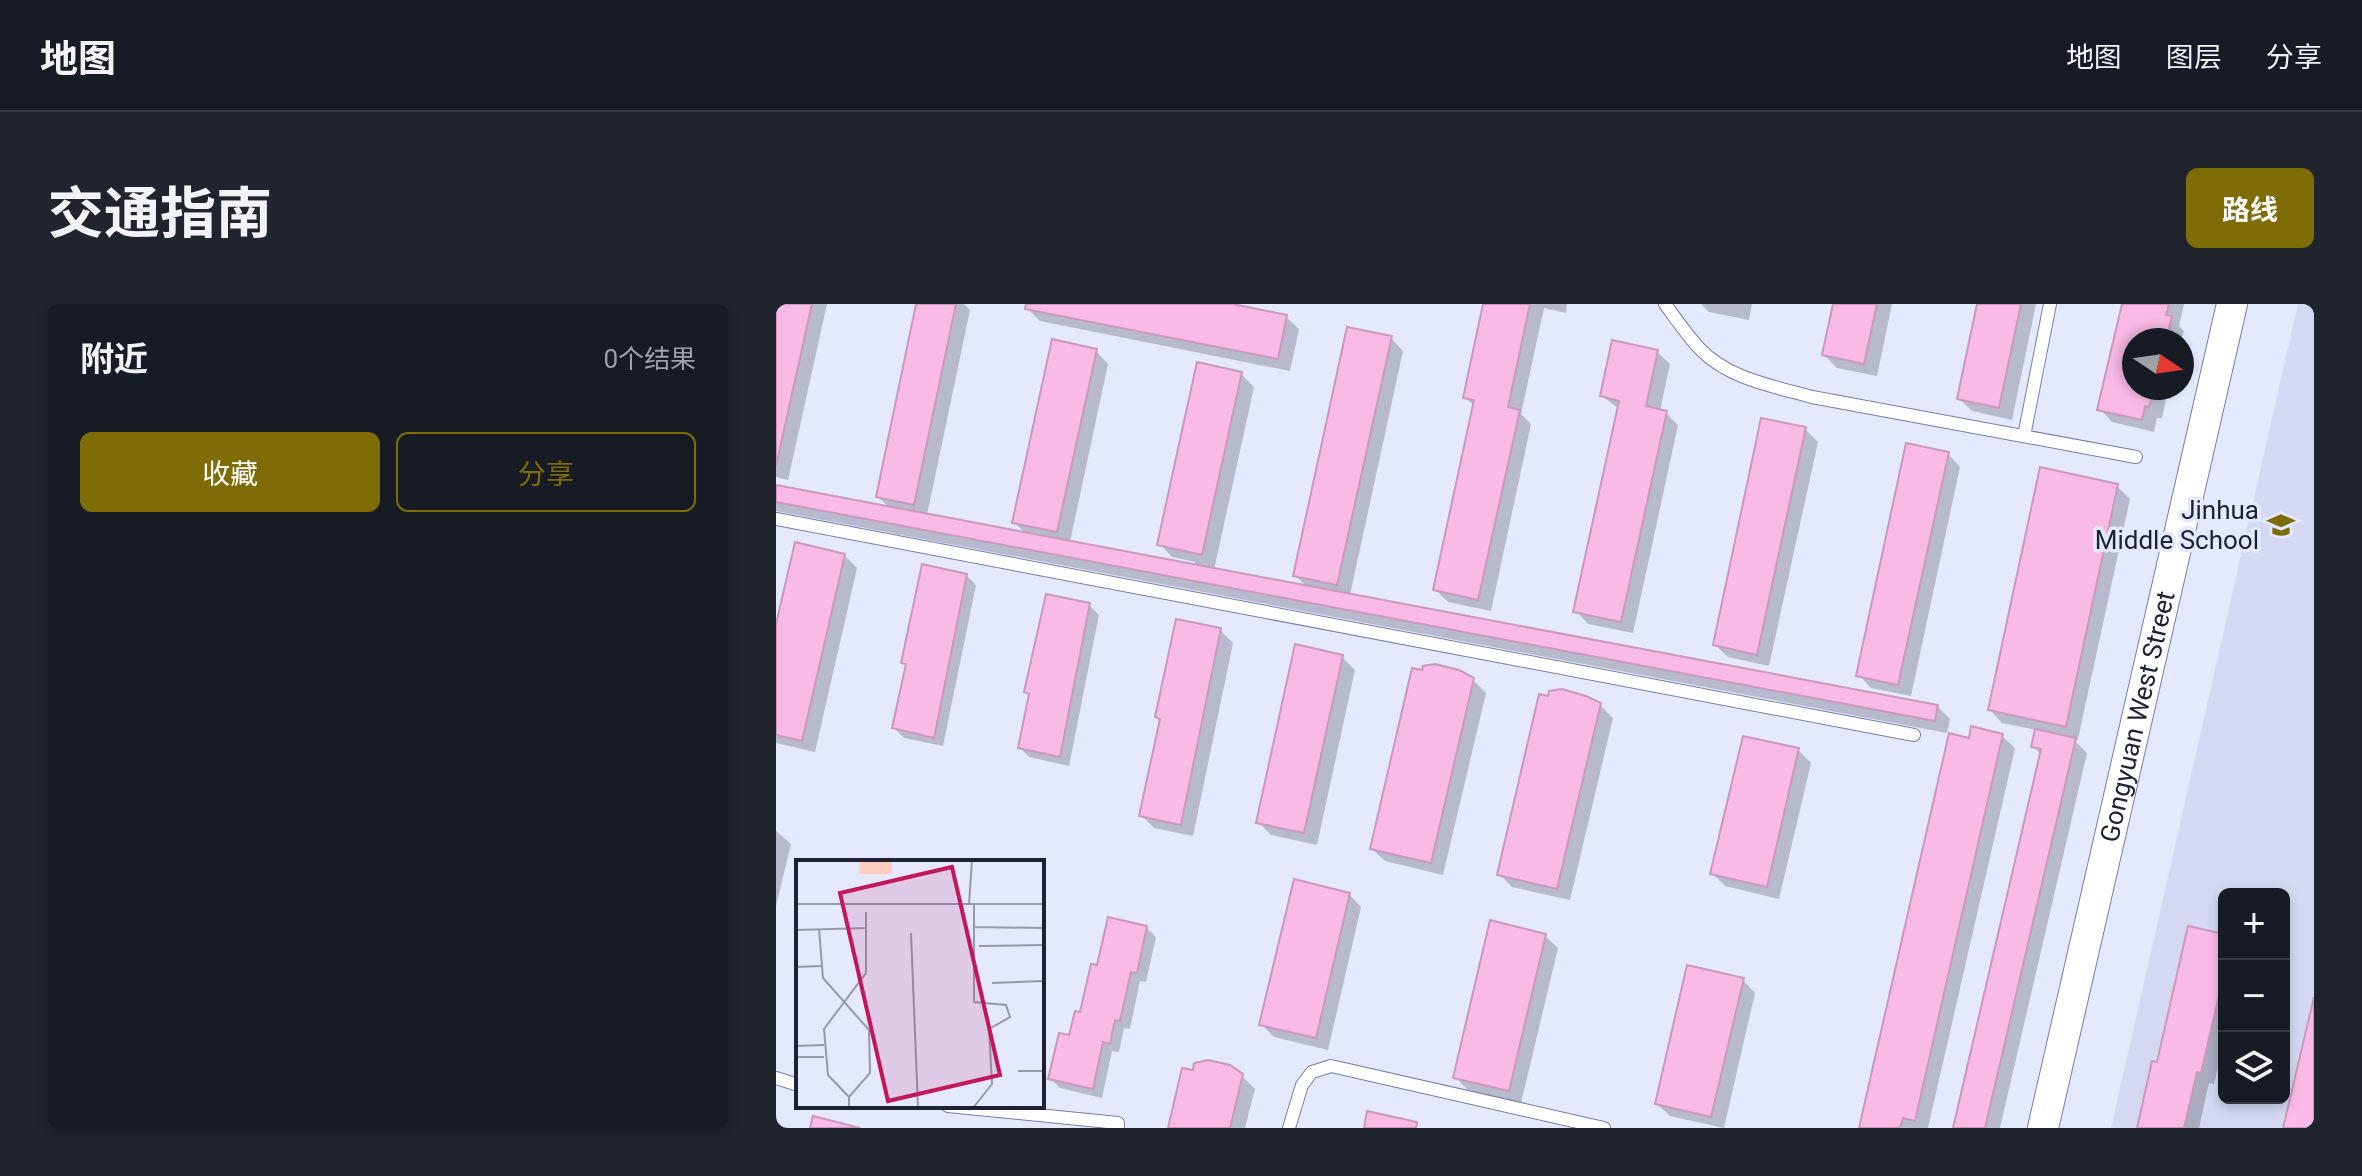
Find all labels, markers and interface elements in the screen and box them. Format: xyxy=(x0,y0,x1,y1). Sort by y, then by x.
text: 地图 xyxy=(40,37,116,81)
text: 地图 xyxy=(2066,41,2122,74)
text: 图层 xyxy=(2166,41,2222,74)
text: 分享 xyxy=(2266,41,2322,74)
button: 路线 xyxy=(2186,168,2314,248)
text: 交通指南 xyxy=(48,181,272,247)
north arrow xyxy=(2122,328,2194,400)
text: 附近 xyxy=(80,339,148,379)
text: 0个结果 xyxy=(603,344,696,374)
button: 收藏 xyxy=(80,432,380,512)
button: 分享 xyxy=(396,432,696,512)
place label: Jinhua Middle School xyxy=(2095,495,2259,555)
school or university icon: Jinhua Middle School xyxy=(2266,510,2296,540)
street label: Gongyuan West Street xyxy=(2094,588,2181,845)
inset map xyxy=(796,860,1044,1108)
map controls xyxy=(2218,888,2290,1104)
button: + xyxy=(2218,888,2290,960)
button: − xyxy=(2218,960,2290,1032)
button: layers xyxy=(2218,1032,2290,1104)

